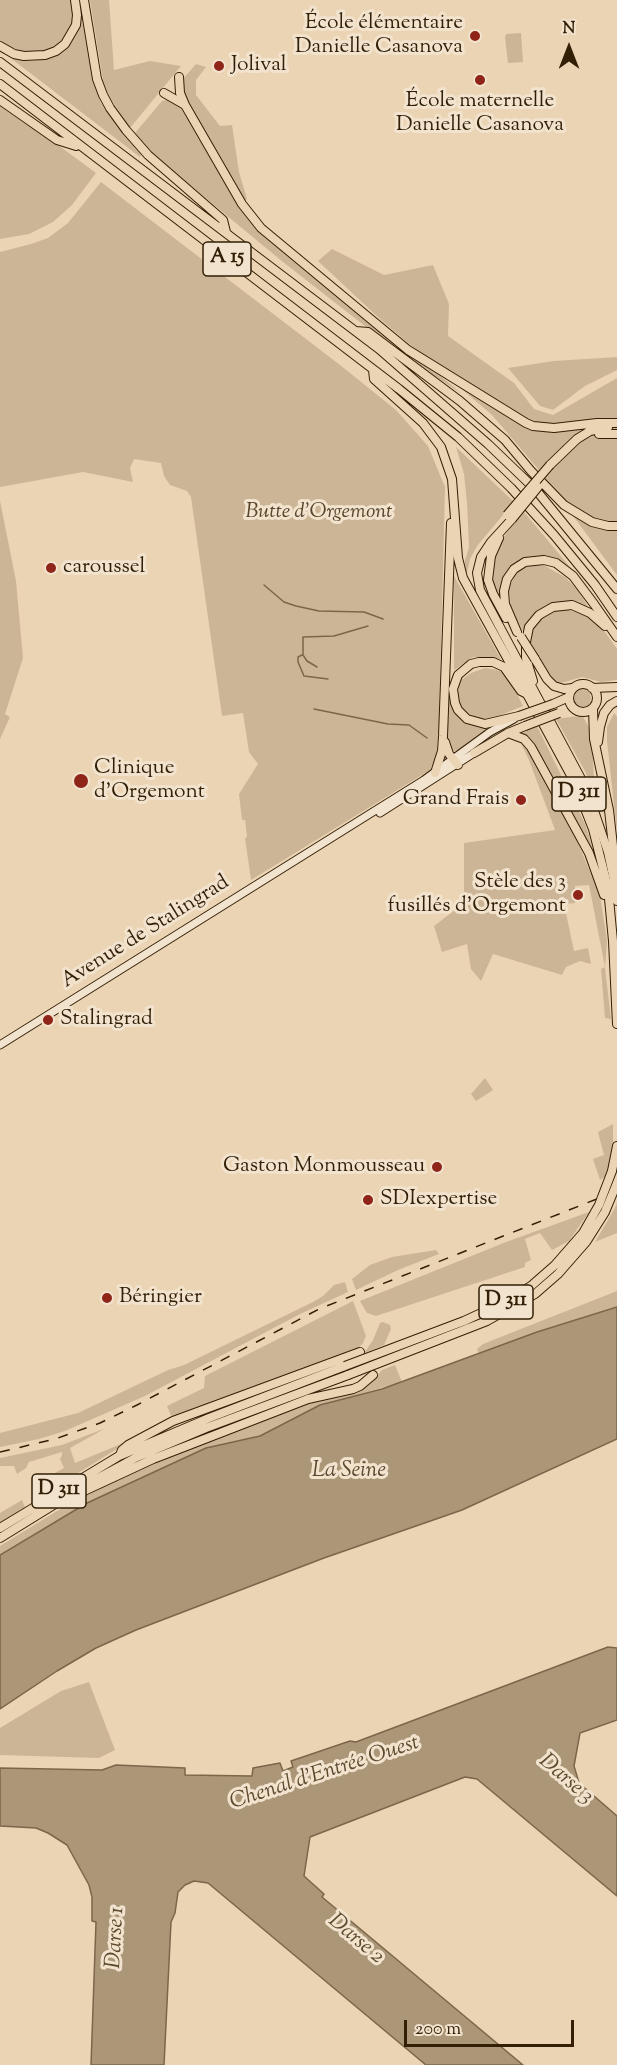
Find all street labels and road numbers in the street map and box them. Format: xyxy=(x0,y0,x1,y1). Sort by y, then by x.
road number: A 15 xyxy=(203,242,251,276)
road number: D 311 xyxy=(552,777,606,811)
street label: Avenue de Stalingrad xyxy=(57,871,235,995)
road number: D 311 xyxy=(479,1285,533,1319)
road number: D 311 xyxy=(32,1474,86,1508)

